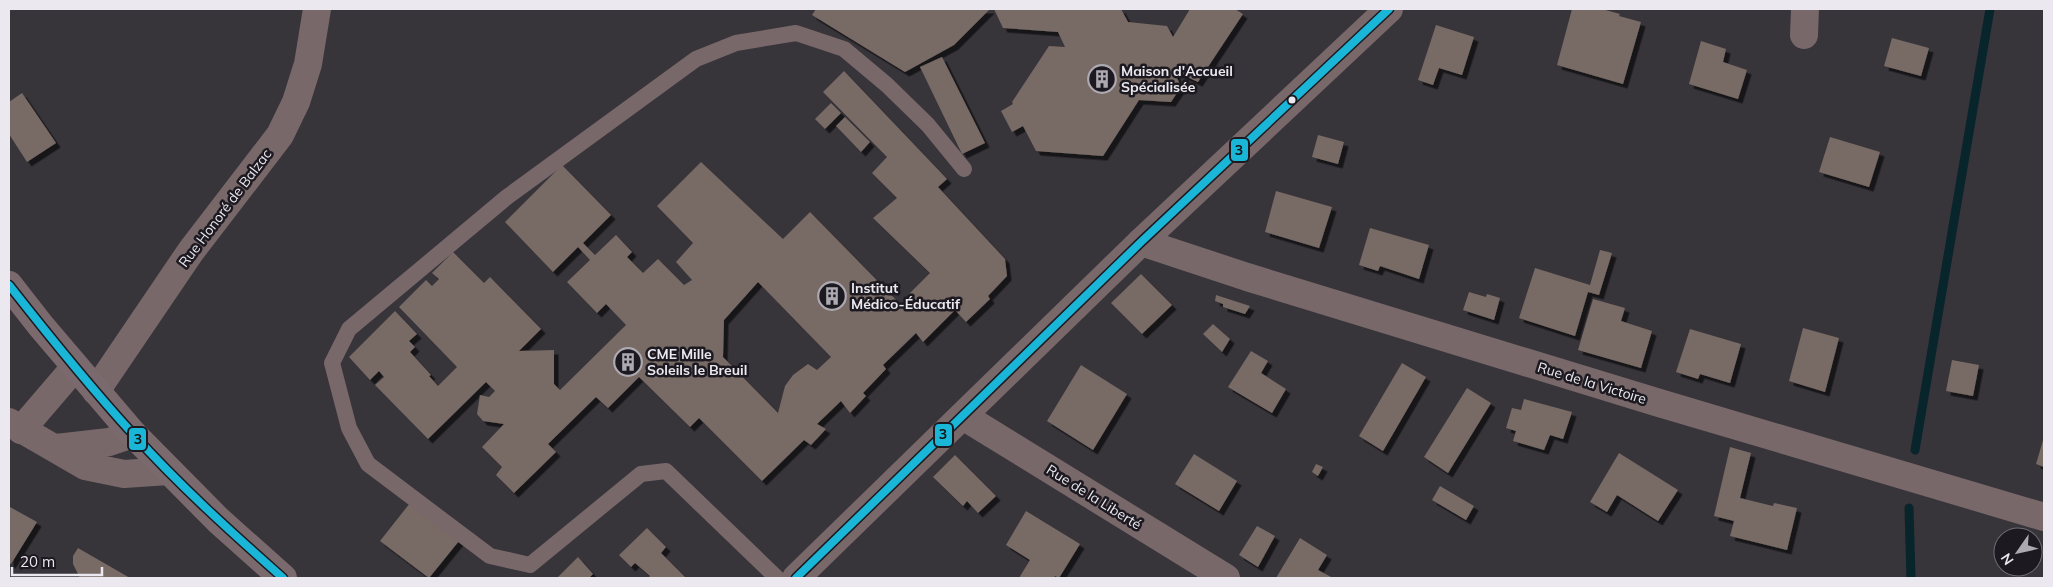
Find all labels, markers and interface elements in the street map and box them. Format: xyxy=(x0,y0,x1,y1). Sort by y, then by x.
place label: Maison d'Accueil Spécialisée xyxy=(1121,62,1233,96)
building icon: Maison d'Accueil Spécialisée xyxy=(1087,64,1117,94)
unlabelled marker xyxy=(1287,95,1297,105)
line badge: 3 xyxy=(1230,138,1249,162)
text: 3 xyxy=(1235,141,1243,159)
street label: Rue Honoré de Balzac xyxy=(175,145,275,271)
place label: Institut Médico-Éducatif xyxy=(851,279,961,313)
building icon: Institut Médico-Éducatif xyxy=(817,281,847,311)
place label: CME Mille Soleils le Breuil xyxy=(647,345,747,379)
building icon: CME Mille Soleils le Breuil xyxy=(613,347,643,377)
street label: Rue de la Victoire xyxy=(1535,358,1649,408)
line badge: 3 xyxy=(934,423,953,447)
text: 3 xyxy=(939,425,947,443)
line badge: 3 xyxy=(128,427,147,451)
text: 3 xyxy=(134,430,142,448)
street label: Rue de la Liberté xyxy=(1043,460,1145,534)
north arrow xyxy=(1993,527,2043,577)
scale bar xyxy=(12,544,102,576)
text: N xyxy=(1997,550,2018,569)
text: 20 m xyxy=(20,552,55,571)

